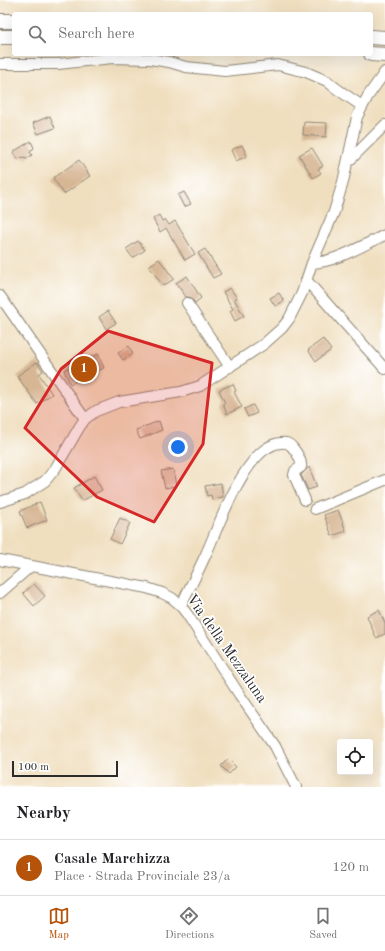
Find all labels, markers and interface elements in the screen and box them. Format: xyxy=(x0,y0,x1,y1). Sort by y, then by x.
search box xyxy=(12,12,373,56)
icon: search xyxy=(26,23,48,45)
text: Search here xyxy=(58,27,135,42)
pin: 1 xyxy=(71,354,97,384)
your location xyxy=(168,437,188,457)
street label: Via della Mezzaluna xyxy=(183,592,269,706)
map controls xyxy=(337,739,373,775)
button: locate xyxy=(337,739,373,775)
scale bar xyxy=(12,759,118,778)
text: 100 m xyxy=(18,762,49,773)
text: Nearby xyxy=(16,805,71,822)
text: Casale Marchizza xyxy=(54,852,170,867)
text: 1 xyxy=(25,861,33,874)
text: 120 m xyxy=(332,861,369,874)
text: Place · Strada Provinciale 23/a xyxy=(54,870,230,883)
tab: Map xyxy=(48,905,70,943)
tab: Directions xyxy=(165,905,214,943)
tab: Saved xyxy=(309,905,337,943)

